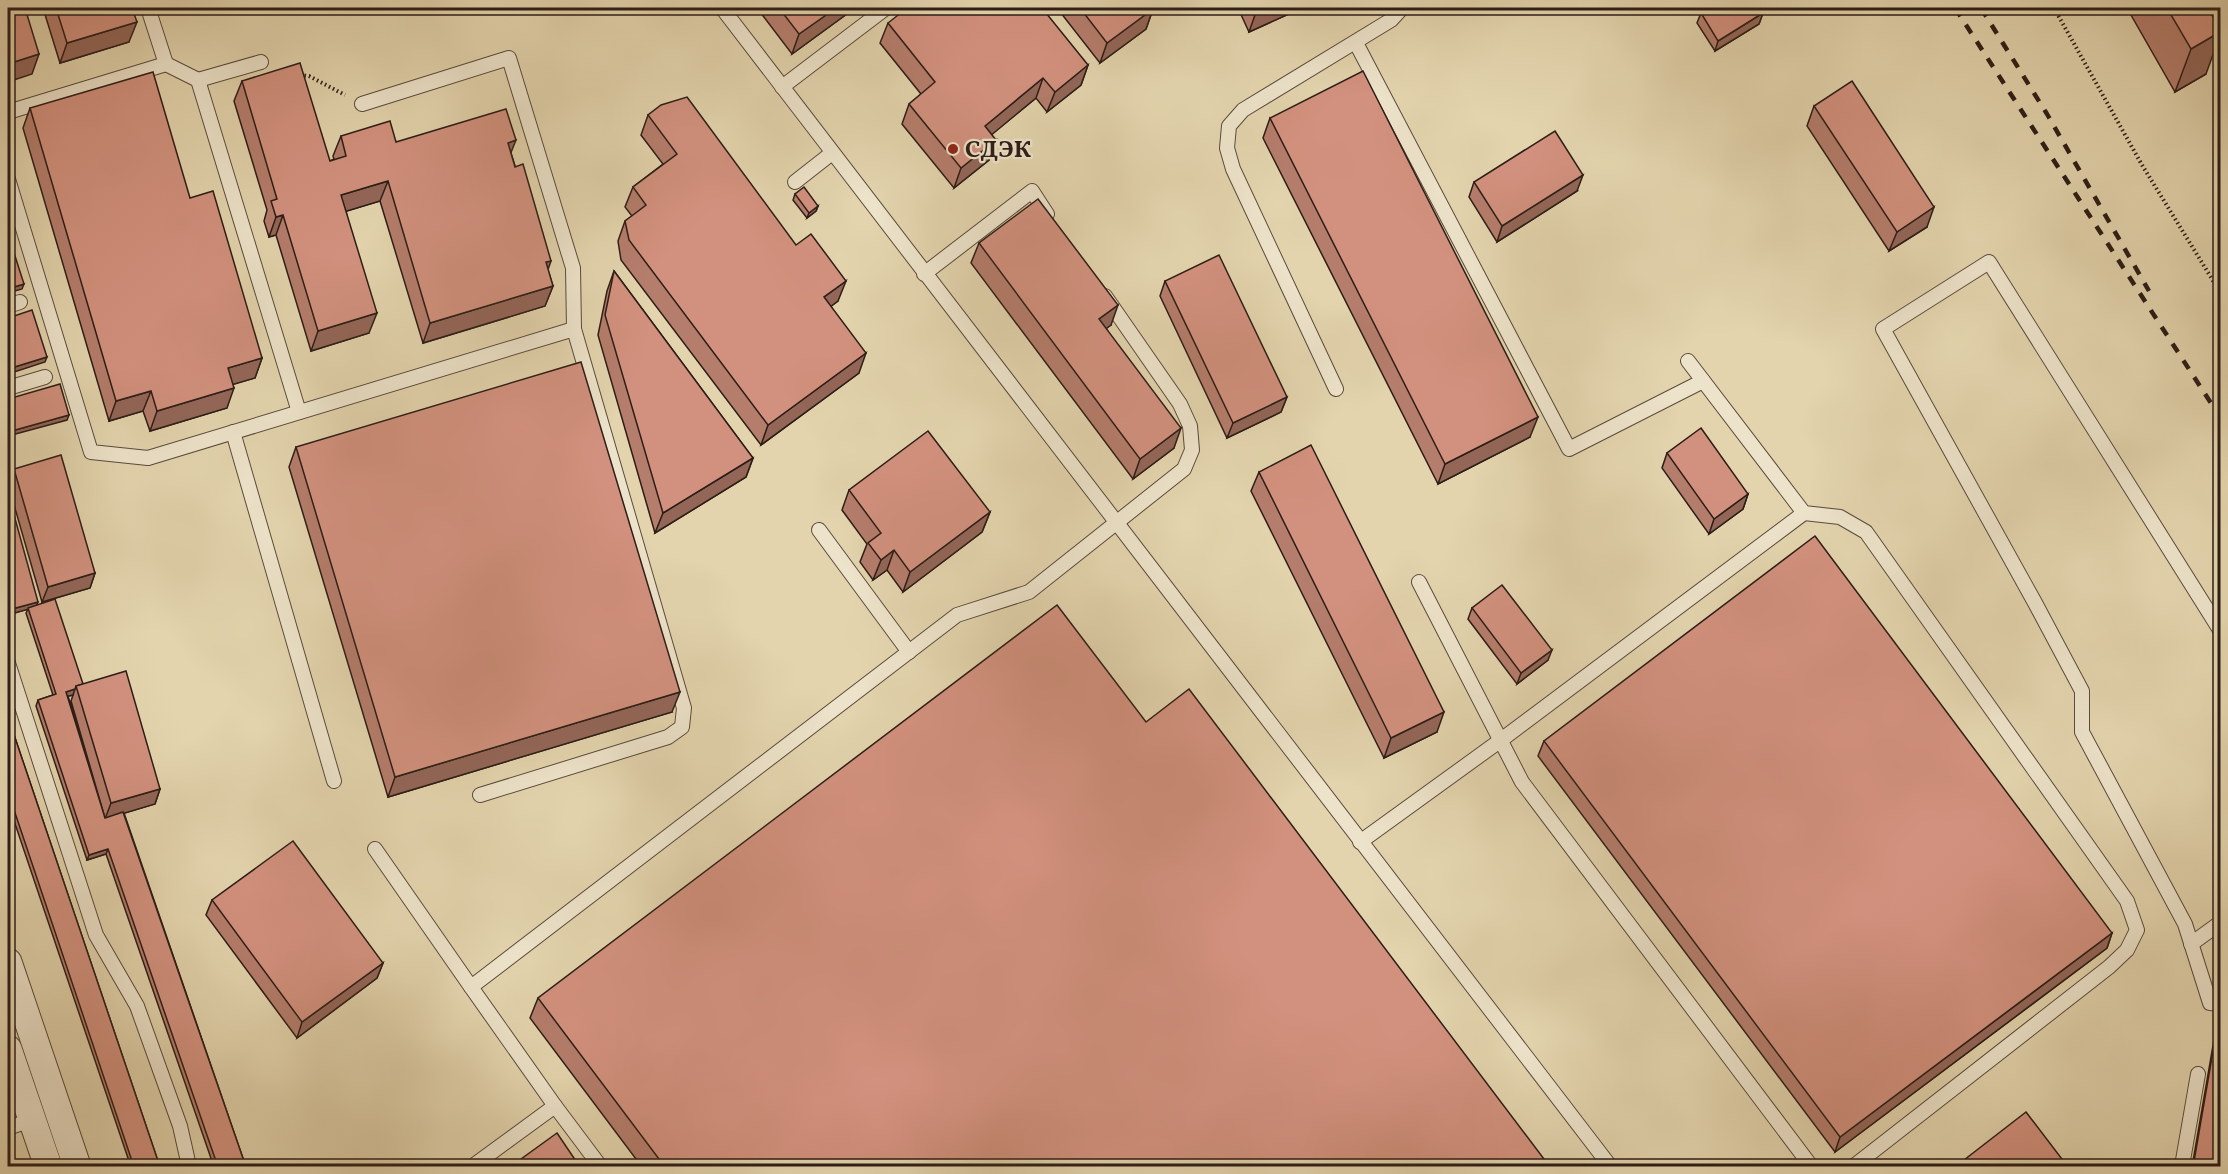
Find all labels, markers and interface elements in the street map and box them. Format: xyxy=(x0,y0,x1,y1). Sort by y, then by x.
place label: СДЭК xyxy=(965,134,1032,168)
marker: СДЭК xyxy=(946,142,960,156)

